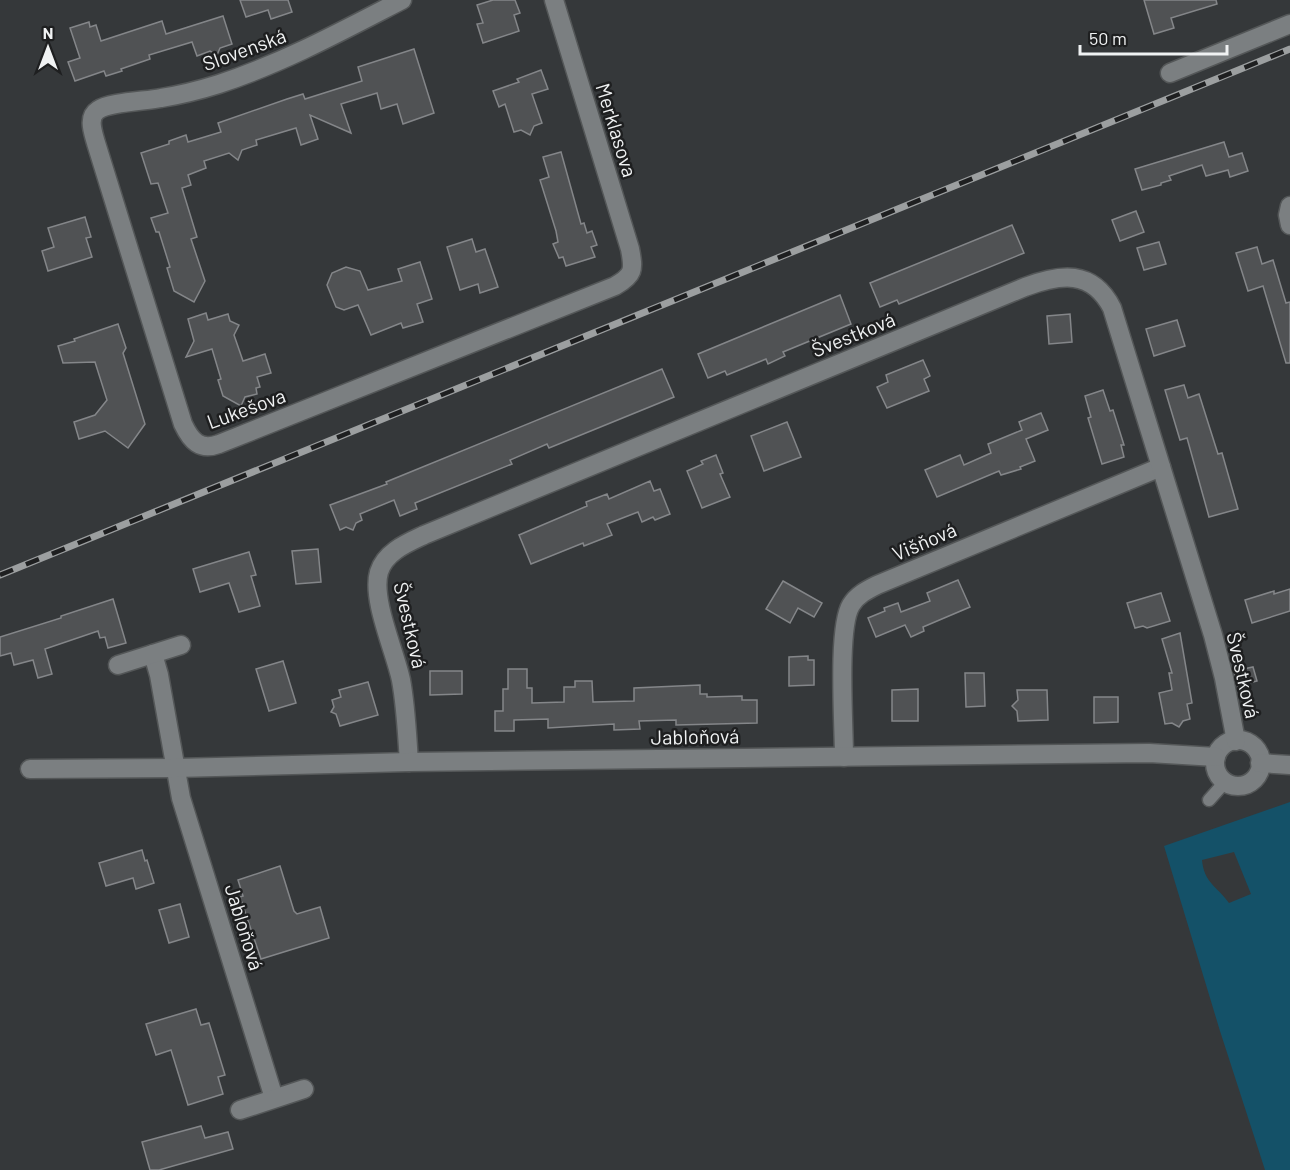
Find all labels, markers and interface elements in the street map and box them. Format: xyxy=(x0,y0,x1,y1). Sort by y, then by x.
north arrow xyxy=(18,18,78,78)
scale bar xyxy=(1080,18,1227,56)
text: N xyxy=(43,23,53,42)
street label: Slovenská xyxy=(199,23,289,75)
text: 50 m xyxy=(1089,27,1127,49)
street label: Merklasova xyxy=(591,80,643,180)
street label: Švestková xyxy=(808,306,898,362)
street label: Lukešova xyxy=(203,383,289,433)
street label: Višňová xyxy=(888,517,960,565)
street label: Švestková xyxy=(389,580,433,670)
street label: Švestková xyxy=(1222,630,1266,720)
street label: Jabloňová xyxy=(650,723,740,749)
street label: Jabloňová xyxy=(221,881,269,973)

